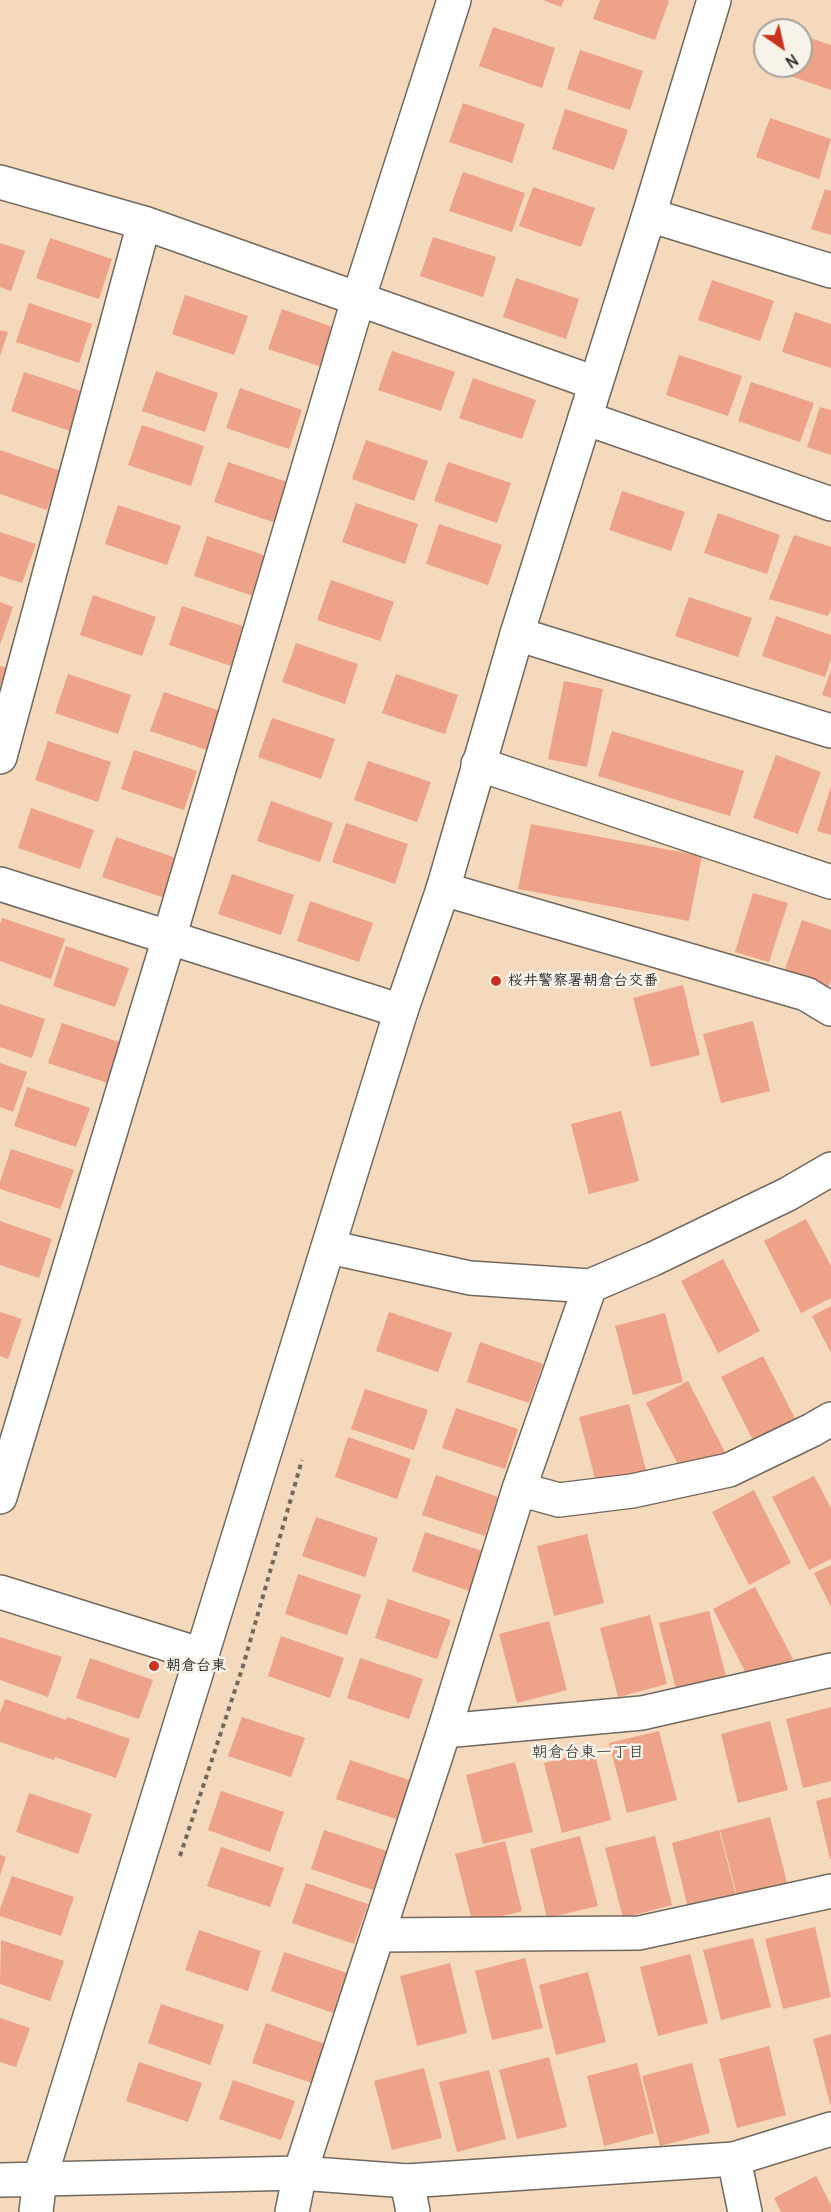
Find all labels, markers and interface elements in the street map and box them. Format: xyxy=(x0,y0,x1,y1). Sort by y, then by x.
north arrow xyxy=(753,18,813,78)
text: N xyxy=(782,50,802,73)
place label: 桜井警察署朝倉台交番 xyxy=(508,972,658,990)
marker: 桜井警察署朝倉台交番 xyxy=(489,974,503,988)
place label: 朝倉台東 xyxy=(166,1657,226,1675)
marker: 朝倉台東 xyxy=(147,1659,161,1673)
district label: 朝倉台東一丁目 xyxy=(532,1742,644,1762)

